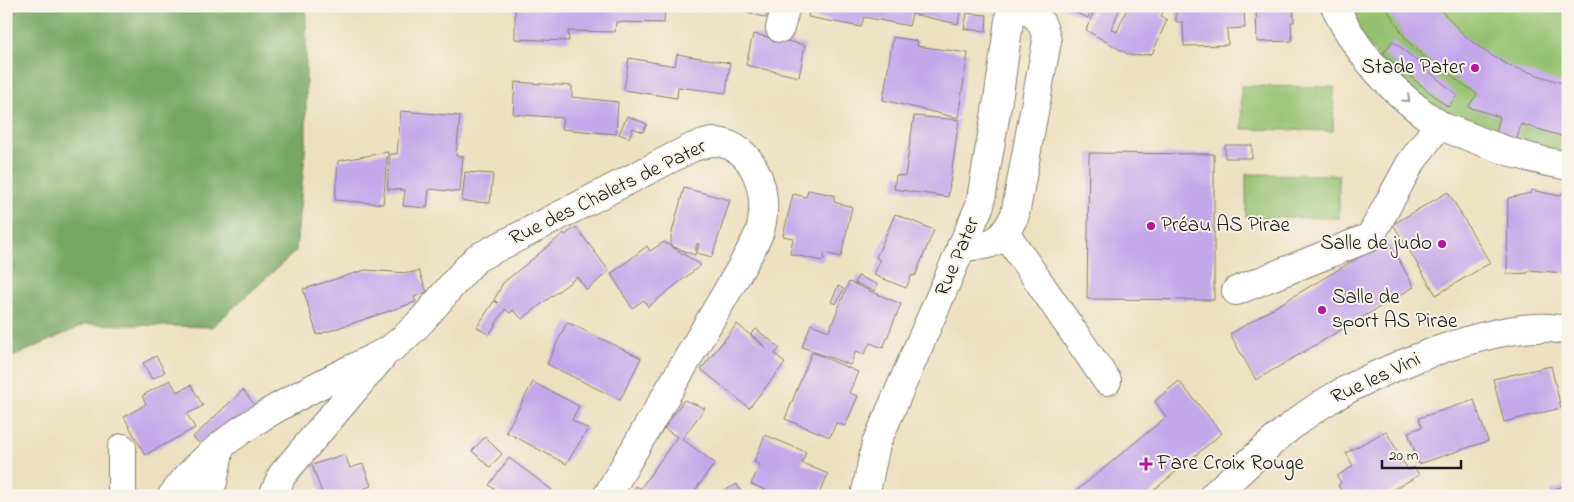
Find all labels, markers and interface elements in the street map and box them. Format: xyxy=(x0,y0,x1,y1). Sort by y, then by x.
place label: Stade Pater xyxy=(1361,53,1465,83)
marker: Stade Pater xyxy=(1469,62,1481,74)
one-way arrow xyxy=(1401,94,1410,103)
street label: Rue des Chalets de Pater xyxy=(504,132,712,254)
place label: Préau AS Pirae xyxy=(1161,211,1291,241)
street label: Rue Pater xyxy=(928,212,988,301)
marker: Préau AS Pirae xyxy=(1145,220,1157,232)
place label: Salle de judo xyxy=(1320,229,1432,259)
marker: Salle de judo xyxy=(1436,238,1448,250)
place label: Salle de sport AS Pirae xyxy=(1332,283,1458,337)
marker: Salle de sport AS Pirae xyxy=(1316,304,1328,316)
street label: Rue les Vini xyxy=(1326,345,1426,413)
scale bar xyxy=(1382,437,1460,469)
text: 20 m xyxy=(1389,445,1419,467)
place label: Fare Croix Rouge xyxy=(1156,449,1304,481)
marker: Fare Croix Rouge xyxy=(1139,457,1153,471)

